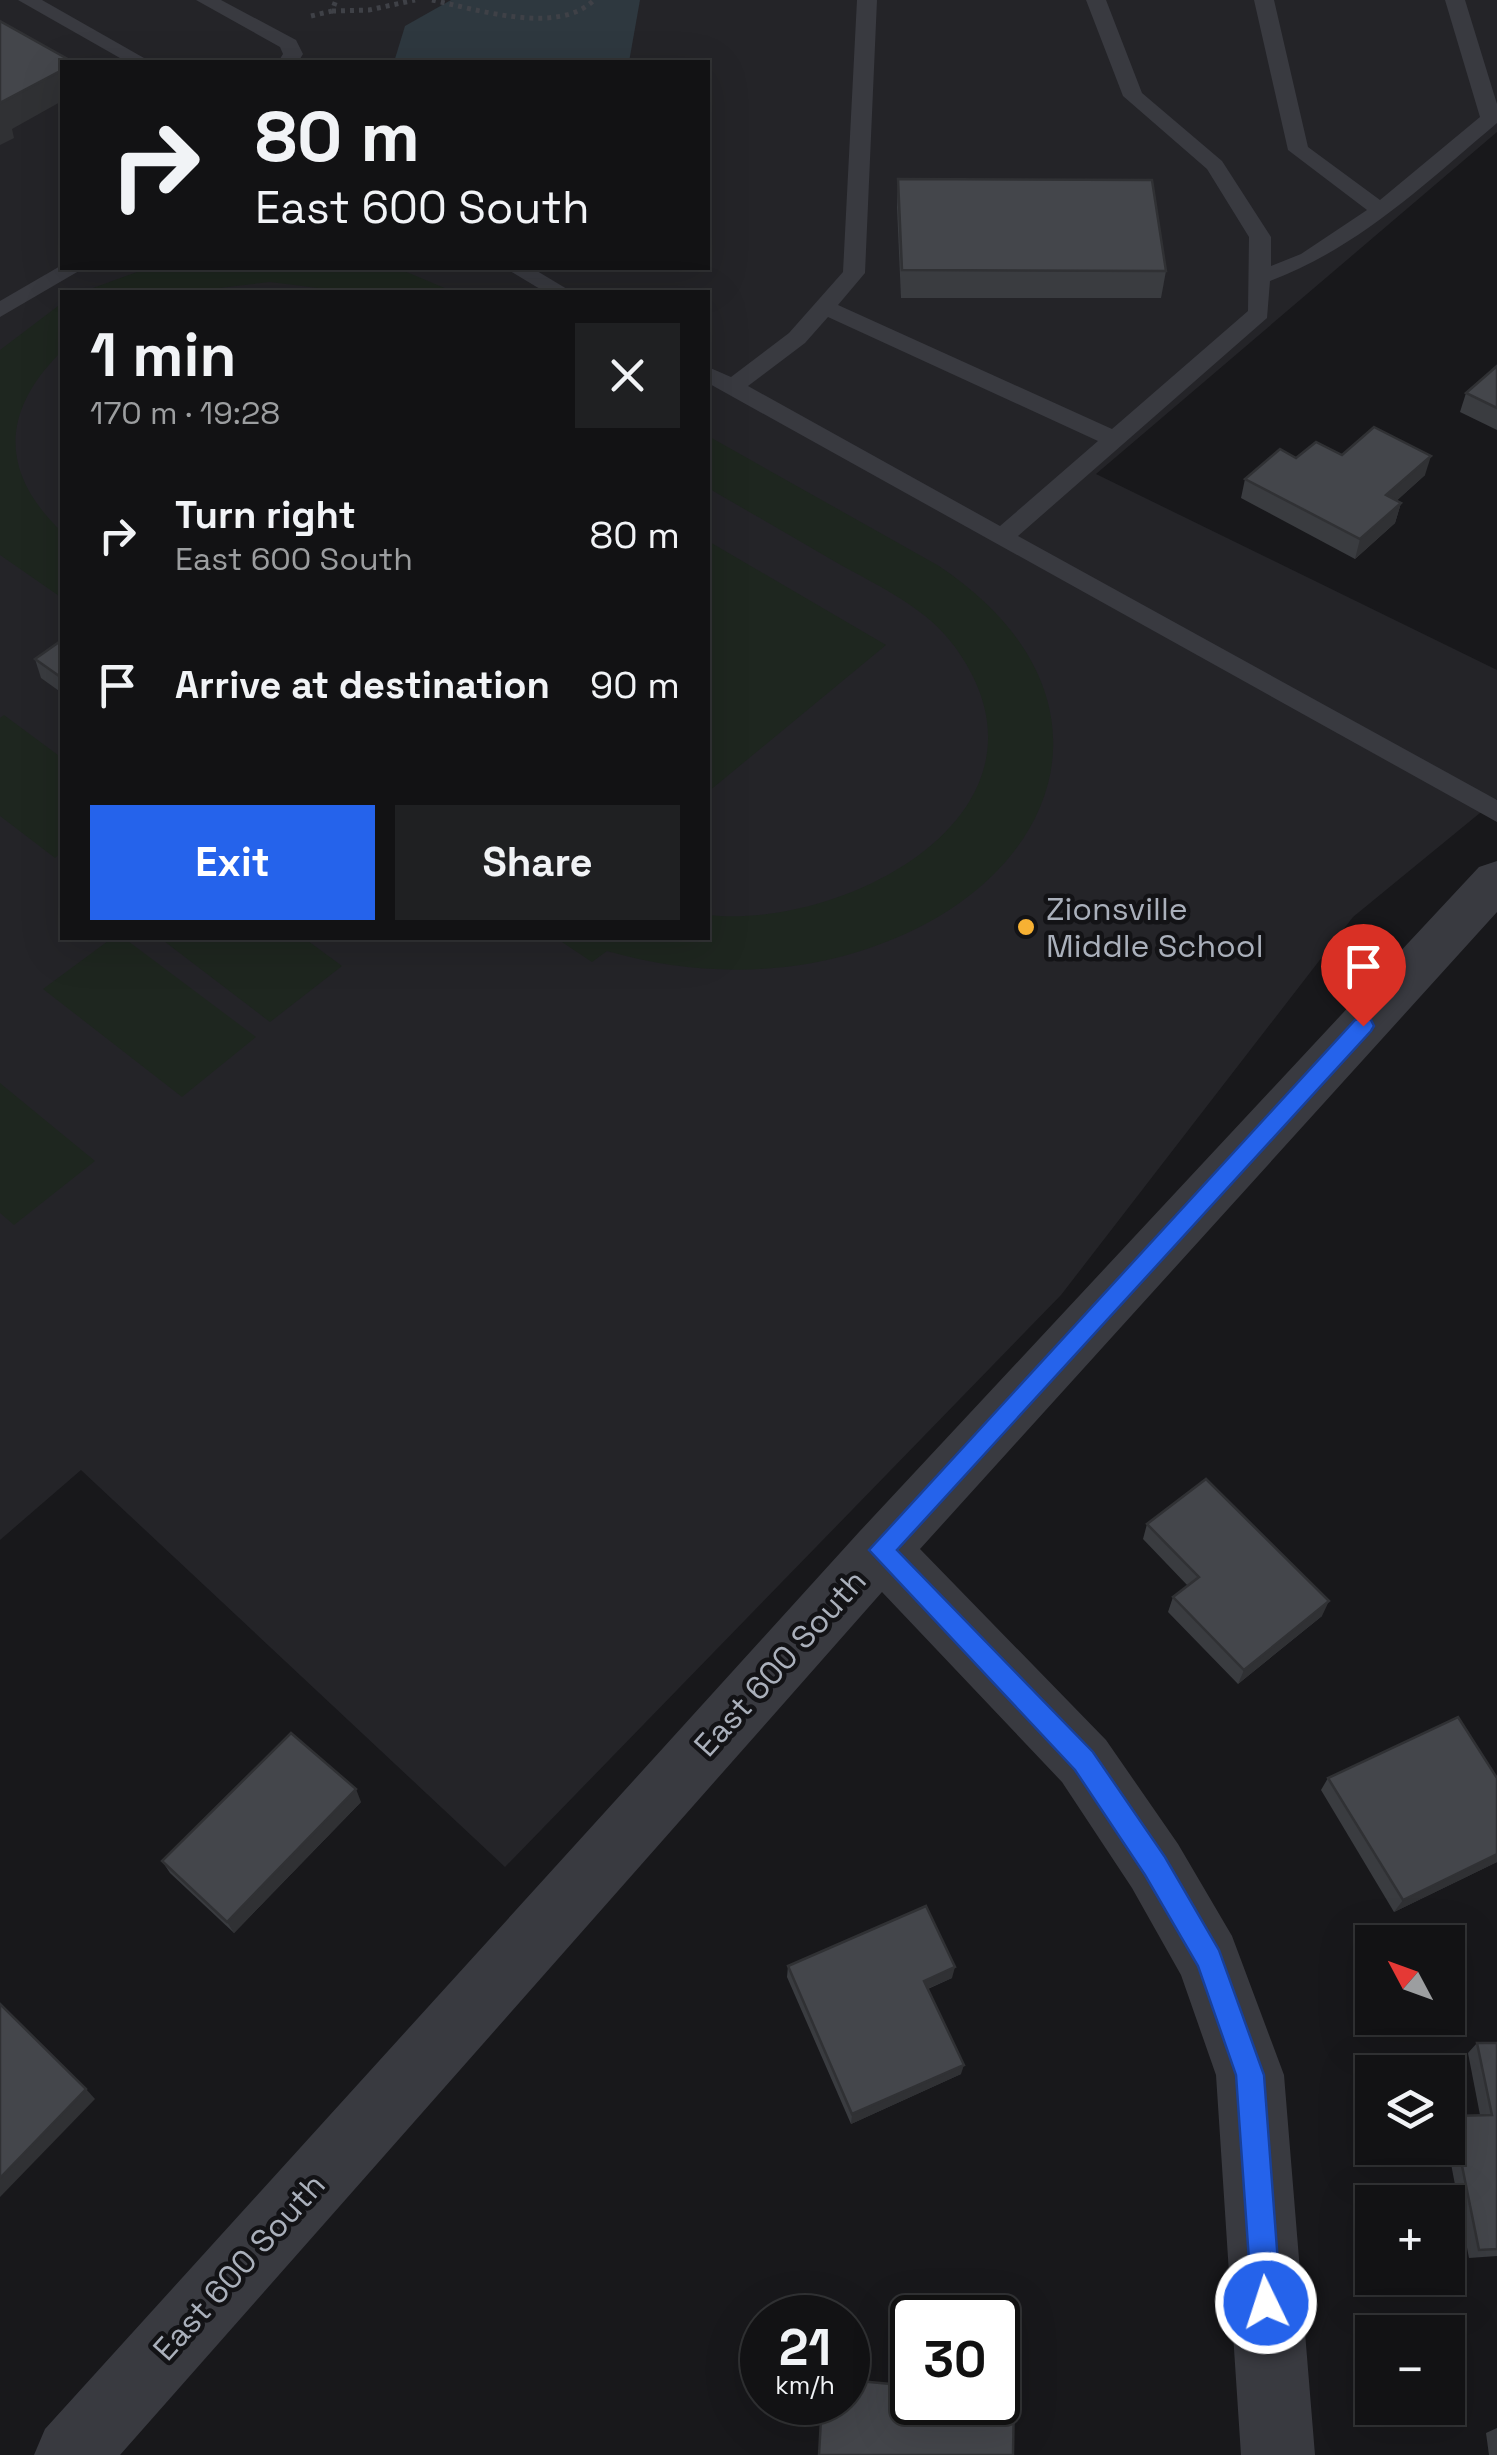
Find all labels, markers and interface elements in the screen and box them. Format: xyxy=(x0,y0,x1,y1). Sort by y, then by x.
text: 80 m xyxy=(255,92,420,181)
icon: right xyxy=(90,100,220,230)
text: East 600 South xyxy=(255,179,589,236)
text: 1 min xyxy=(90,317,237,394)
button: close xyxy=(575,323,680,428)
text: 170 m · 19:28 xyxy=(90,393,280,433)
text: Turn right xyxy=(175,491,356,539)
icon: right xyxy=(90,508,145,563)
text: 80 m xyxy=(590,511,680,559)
text: East 600 South xyxy=(175,539,413,579)
icon: arrive xyxy=(90,658,145,713)
text: Arrive at destination xyxy=(175,661,550,709)
text: 90 m xyxy=(590,661,680,709)
button: Exit xyxy=(90,805,375,920)
button: Share xyxy=(395,805,680,920)
place label: Zionsville Middle School xyxy=(1046,889,1263,966)
marker: Zionsville Middle School xyxy=(1015,916,1037,938)
pin xyxy=(1321,924,1406,1027)
icon: arrive xyxy=(1336,939,1391,994)
street label: East 600 South xyxy=(686,1561,874,1765)
north arrow xyxy=(1355,1925,1465,2035)
map controls xyxy=(1355,1925,1465,2425)
button: layers xyxy=(1355,2055,1465,2165)
street label: East 600 South xyxy=(145,2165,333,2369)
button: + xyxy=(1355,2185,1465,2295)
position arrow xyxy=(1214,2251,1318,2355)
speed limit sign: 30 xyxy=(890,2295,1020,2425)
button: − xyxy=(1355,2315,1465,2425)
text: 21 xyxy=(779,2316,831,2380)
text: km/h xyxy=(775,2369,835,2401)

